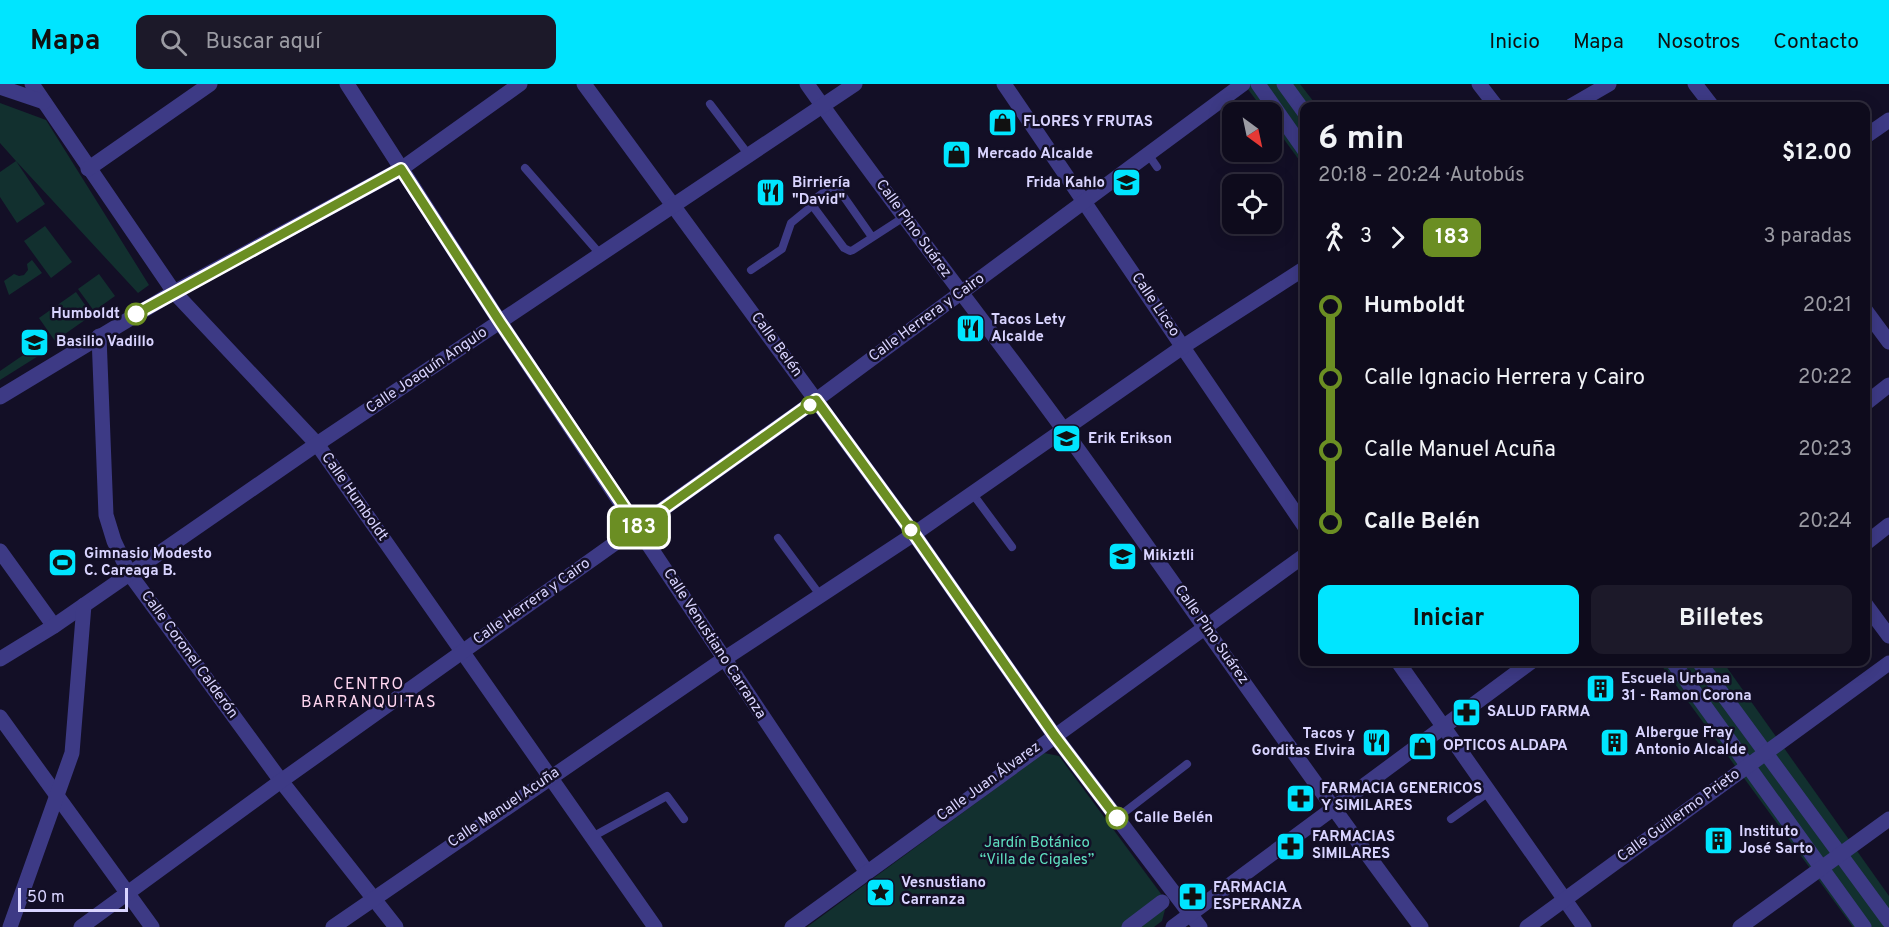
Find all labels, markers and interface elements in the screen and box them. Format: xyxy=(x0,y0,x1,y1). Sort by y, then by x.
search box xyxy=(136,15,556,69)
text: Mapa xyxy=(30,24,100,60)
icon: search xyxy=(157,26,190,59)
text: Buscar aquí xyxy=(205,29,321,56)
text: Inicio xyxy=(1489,29,1540,56)
text: Mapa xyxy=(1573,29,1624,56)
text: Nosotros xyxy=(1657,29,1740,56)
text: Contacto xyxy=(1773,29,1859,56)
north arrow xyxy=(1222,102,1282,162)
map controls xyxy=(1222,102,1282,234)
shop icon: FLORES Y FRUTAS xyxy=(986,106,1018,138)
place label: FLORES Y FRUTAS xyxy=(1023,113,1153,132)
text: 6 min xyxy=(1318,119,1404,161)
shop icon: Mercado Alcalde xyxy=(940,138,972,170)
text: $12.00 xyxy=(1782,140,1852,167)
place label: Mercado Alcalde xyxy=(977,145,1093,164)
text: 20:18 – 20:24 · Autobús xyxy=(1318,163,1525,189)
school or university icon: Frida Kahlo xyxy=(1110,167,1142,199)
place label: Birriería "David" xyxy=(792,174,850,210)
place label: Frida Kahlo xyxy=(1026,174,1105,193)
button: locate xyxy=(1222,174,1282,234)
restaurant icon: Birriería "David" xyxy=(755,176,787,208)
street label: Calle Pino Suárez xyxy=(871,176,955,282)
icon: walk xyxy=(1318,221,1351,254)
icon: forward xyxy=(1381,221,1414,254)
text: 3 xyxy=(1360,224,1372,250)
text: 183 xyxy=(1435,224,1469,251)
text: 3 paradas xyxy=(1764,224,1852,250)
street label: Calle Herrera y Cairo xyxy=(865,269,989,367)
street label: Calle Liceo xyxy=(1127,269,1183,341)
text: Humboldt xyxy=(1364,293,1465,320)
text: 20:21 xyxy=(1803,293,1852,319)
marker: Humboldt xyxy=(125,303,147,325)
place label: Humboldt xyxy=(51,305,120,324)
street label: Calle Belén xyxy=(746,309,806,381)
place label: Tacos Lety Alcalde xyxy=(991,311,1066,347)
restaurant icon: Tacos Lety Alcalde xyxy=(954,313,986,345)
street label: Calle Joaquín Angulo xyxy=(363,323,491,419)
school or university icon: Basilio Vadillo xyxy=(19,326,51,358)
place label: Basilio Vadillo xyxy=(56,333,154,352)
text: Calle Ignacio Herrera y Cairo xyxy=(1364,365,1645,392)
text: 20:22 xyxy=(1798,365,1852,391)
unlabelled marker xyxy=(801,396,819,414)
school or university icon: Erik Erikson xyxy=(1051,423,1083,455)
place label: Erik Erikson xyxy=(1088,430,1172,449)
text: Calle Manuel Acuña xyxy=(1364,437,1556,464)
text: 20:23 xyxy=(1798,437,1852,463)
street label: Calle Humboldt xyxy=(316,449,392,545)
line badge: 183 xyxy=(604,508,674,546)
text: Calle Belén xyxy=(1364,509,1480,536)
text: 20:24 xyxy=(1798,509,1852,535)
text: 183 xyxy=(622,514,656,541)
unlabelled marker xyxy=(902,521,920,539)
school or university icon: Mikiztli xyxy=(1106,540,1138,572)
place label: Gimnasio Modesto C. Careaga B. xyxy=(84,545,212,581)
sports icon: Gimnasio Modesto C. Careaga B. xyxy=(47,547,79,579)
place label: Mikiztli xyxy=(1143,547,1194,566)
street label: Calle Herrera y Cairo xyxy=(470,554,594,650)
street label: Calle Venustiano Carranza xyxy=(658,565,770,723)
street label: Calle Pino Suárez xyxy=(1170,582,1252,688)
button: Iniciar xyxy=(1318,585,1579,654)
button: Billetes xyxy=(1591,585,1852,654)
street label: Calle Coronel Calderón xyxy=(136,587,242,723)
place label: Escuela Urbana 31 - Ramon Corona xyxy=(1621,670,1752,706)
building icon: Escuela Urbana 31 - Ramon Corona xyxy=(1584,672,1616,704)
district label: CENTRO BARRANQUITAS xyxy=(301,675,437,713)
pharmacy icon: SALUD FARMA xyxy=(1450,696,1482,728)
place label: SALUD FARMA xyxy=(1487,703,1590,722)
place label: Albergue Fray Antonio Alcalde xyxy=(1635,724,1746,760)
place label: Tacos y Gorditas Elvira xyxy=(1252,725,1355,761)
building icon: Albergue Fray Antonio Alcalde xyxy=(1598,726,1630,758)
restaurant icon: Tacos y Gorditas Elvira xyxy=(1360,727,1392,759)
shop icon: OPTICOS ALDAPA xyxy=(1406,730,1438,762)
street label: Calle Juan Álvarez xyxy=(933,737,1045,826)
place label: OPTICOS ALDAPA xyxy=(1443,737,1568,756)
street label: Calle Manuel Acuña xyxy=(444,764,564,852)
street label: Calle Guillermo Prieto xyxy=(1614,765,1744,867)
place label: FARMACIA GENERICOS Y SIMILARES xyxy=(1321,780,1482,816)
pharmacy icon: FARMACIA GENERICOS Y SIMILARES xyxy=(1284,782,1316,814)
marker: Calle Belén xyxy=(1106,807,1128,829)
place label: Calle Belén xyxy=(1134,809,1213,828)
place label: Instituto José Sarto xyxy=(1739,823,1813,859)
building icon: Instituto José Sarto xyxy=(1702,825,1734,857)
place label: FARMACIAS SIMILARES xyxy=(1312,828,1395,864)
pharmacy icon: FARMACIAS SIMILARES xyxy=(1275,830,1307,862)
park label: Jardín Botánico “Villa de Cigales” xyxy=(980,834,1094,870)
place label: Vesnustiano Carranza xyxy=(901,874,986,910)
place icon: Vesnustiano Carranza xyxy=(864,876,896,908)
place label: FARMACIA ESPERANZA xyxy=(1213,879,1302,915)
pharmacy icon: FARMACIA ESPERANZA xyxy=(1176,881,1208,913)
scale bar xyxy=(18,885,128,912)
text: 50 m xyxy=(27,888,65,908)

